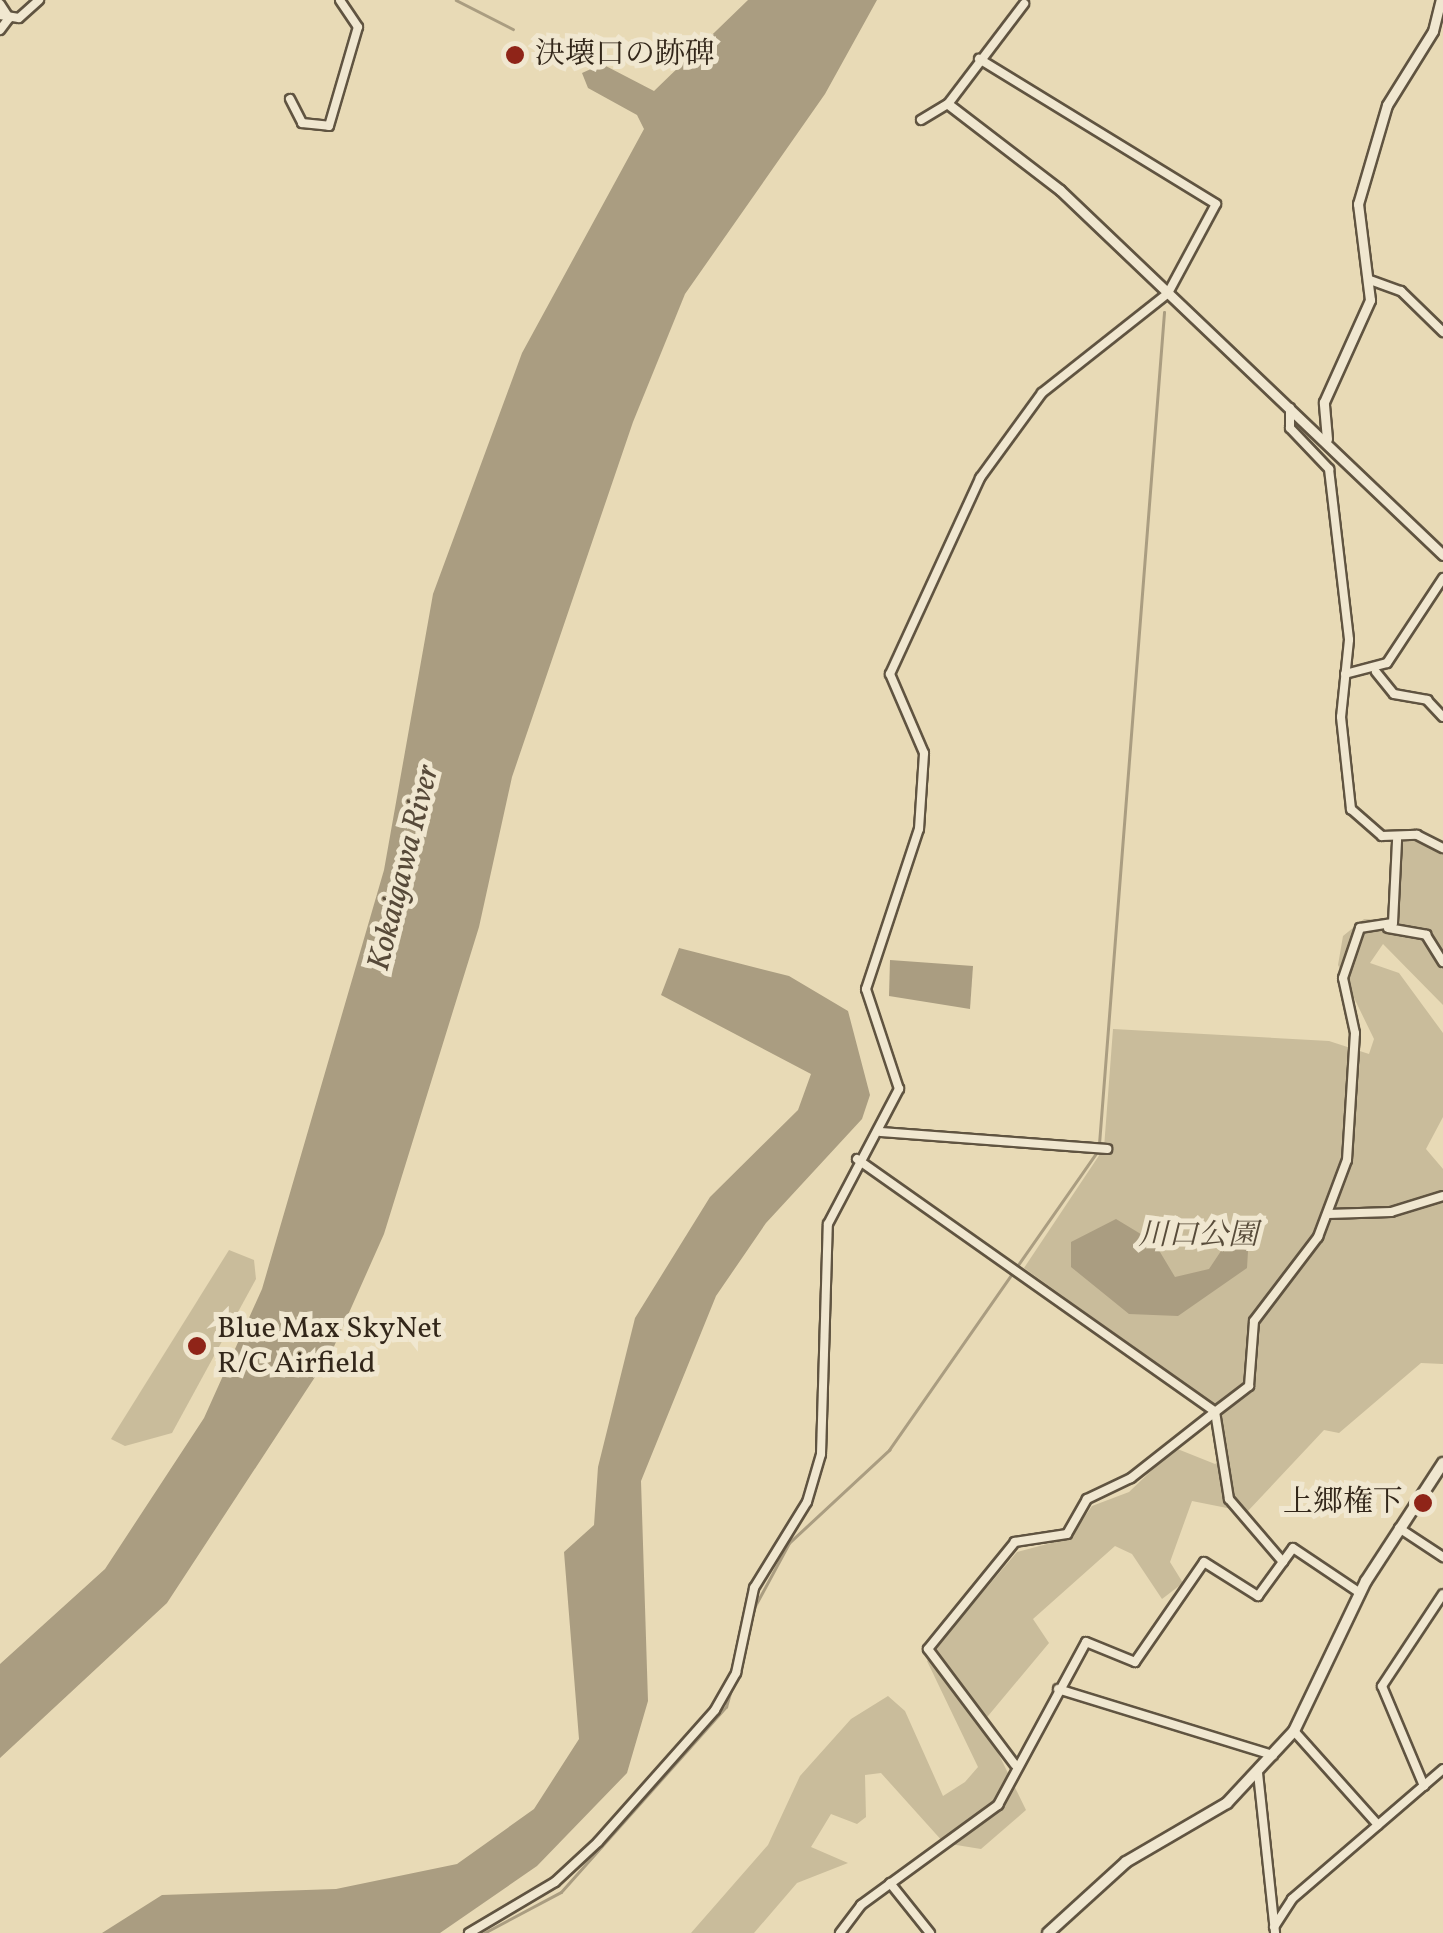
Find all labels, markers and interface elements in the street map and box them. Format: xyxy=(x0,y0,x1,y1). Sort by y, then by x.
place label: 決壊口の跡碑 xyxy=(535,37,715,73)
marker: 決壊口の跡碑 xyxy=(504,44,526,66)
water label: Kokaigawa River xyxy=(361,761,449,975)
park label: 川口公園 xyxy=(1138,1218,1258,1254)
place label: Blue Max SkyNet R/C Airfield xyxy=(217,1311,442,1382)
marker: Blue Max SkyNet R/C Airfield xyxy=(186,1335,208,1357)
place label: 上郷権下 xyxy=(1283,1485,1403,1521)
marker: 上郷権下 xyxy=(1412,1492,1434,1514)

